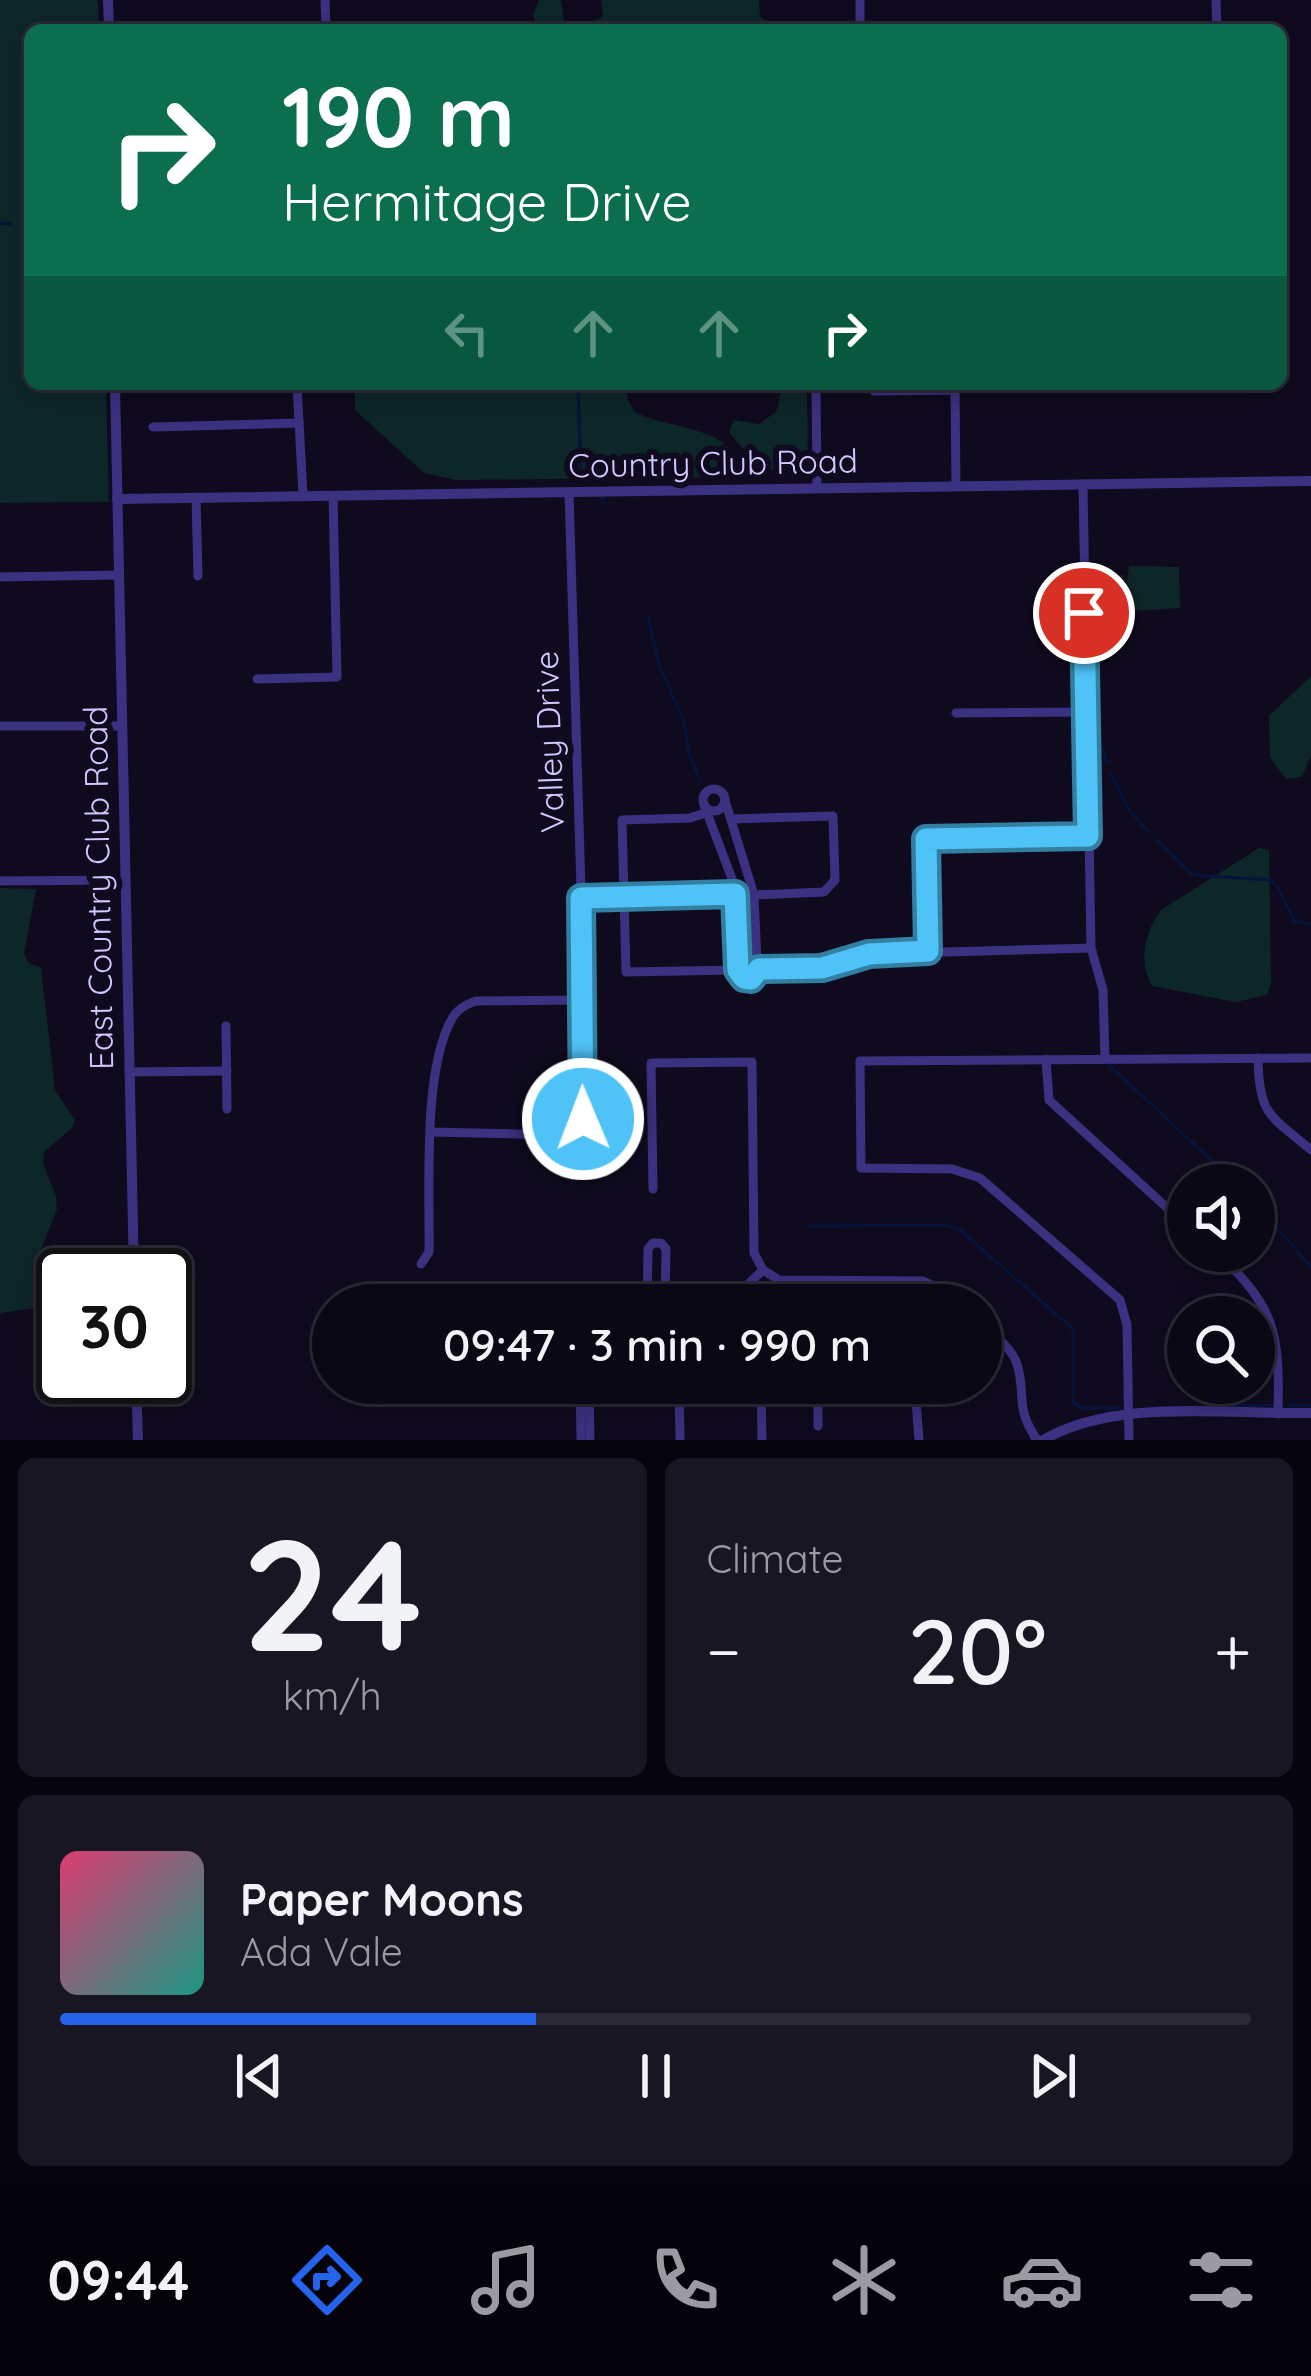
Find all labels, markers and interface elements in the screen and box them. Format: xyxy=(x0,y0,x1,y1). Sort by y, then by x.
text: 190 m xyxy=(282,63,515,168)
icon: right xyxy=(84,72,240,228)
text: Hermitage Drive xyxy=(282,167,692,235)
icon: left xyxy=(434,300,500,366)
icon: ahead xyxy=(560,300,626,366)
icon: ahead xyxy=(686,300,752,366)
icon: right xyxy=(812,300,878,366)
street label: Country Club Road xyxy=(568,439,858,486)
pin xyxy=(1033,562,1135,664)
icon: arrive xyxy=(1051,580,1117,646)
street label: Valley Drive xyxy=(525,650,572,834)
street label: East Country Club Road xyxy=(74,706,121,1070)
position arrow xyxy=(520,1056,646,1182)
map controls xyxy=(1167,1164,1275,1404)
button: sound xyxy=(1167,1164,1275,1272)
speed limit sign: 30 xyxy=(36,1248,192,1404)
button: search xyxy=(1167,1296,1275,1404)
text: 09:47 · 3 min · 990 m xyxy=(443,1316,871,1372)
text: 24 xyxy=(242,1495,423,1690)
text: Climate xyxy=(707,1534,844,1583)
text: 20° xyxy=(908,1594,1047,1707)
text: − xyxy=(707,1609,741,1692)
text: + xyxy=(1214,1609,1251,1692)
text: km/h xyxy=(283,1671,382,1720)
text: Paper Moons xyxy=(240,1871,524,1927)
text: Ada Vale xyxy=(240,1927,403,1976)
icon: previous xyxy=(226,2043,292,2109)
icon: pause xyxy=(623,2043,689,2109)
icon: next xyxy=(1020,2043,1086,2109)
icon: directions xyxy=(285,2238,369,2322)
icon: music xyxy=(464,2238,548,2322)
icon: phone xyxy=(643,2238,727,2322)
icon: climate xyxy=(822,2238,906,2322)
icon: car xyxy=(1000,2238,1084,2322)
icon: filters xyxy=(1179,2238,1263,2322)
text: 09:44 xyxy=(47,2246,190,2314)

